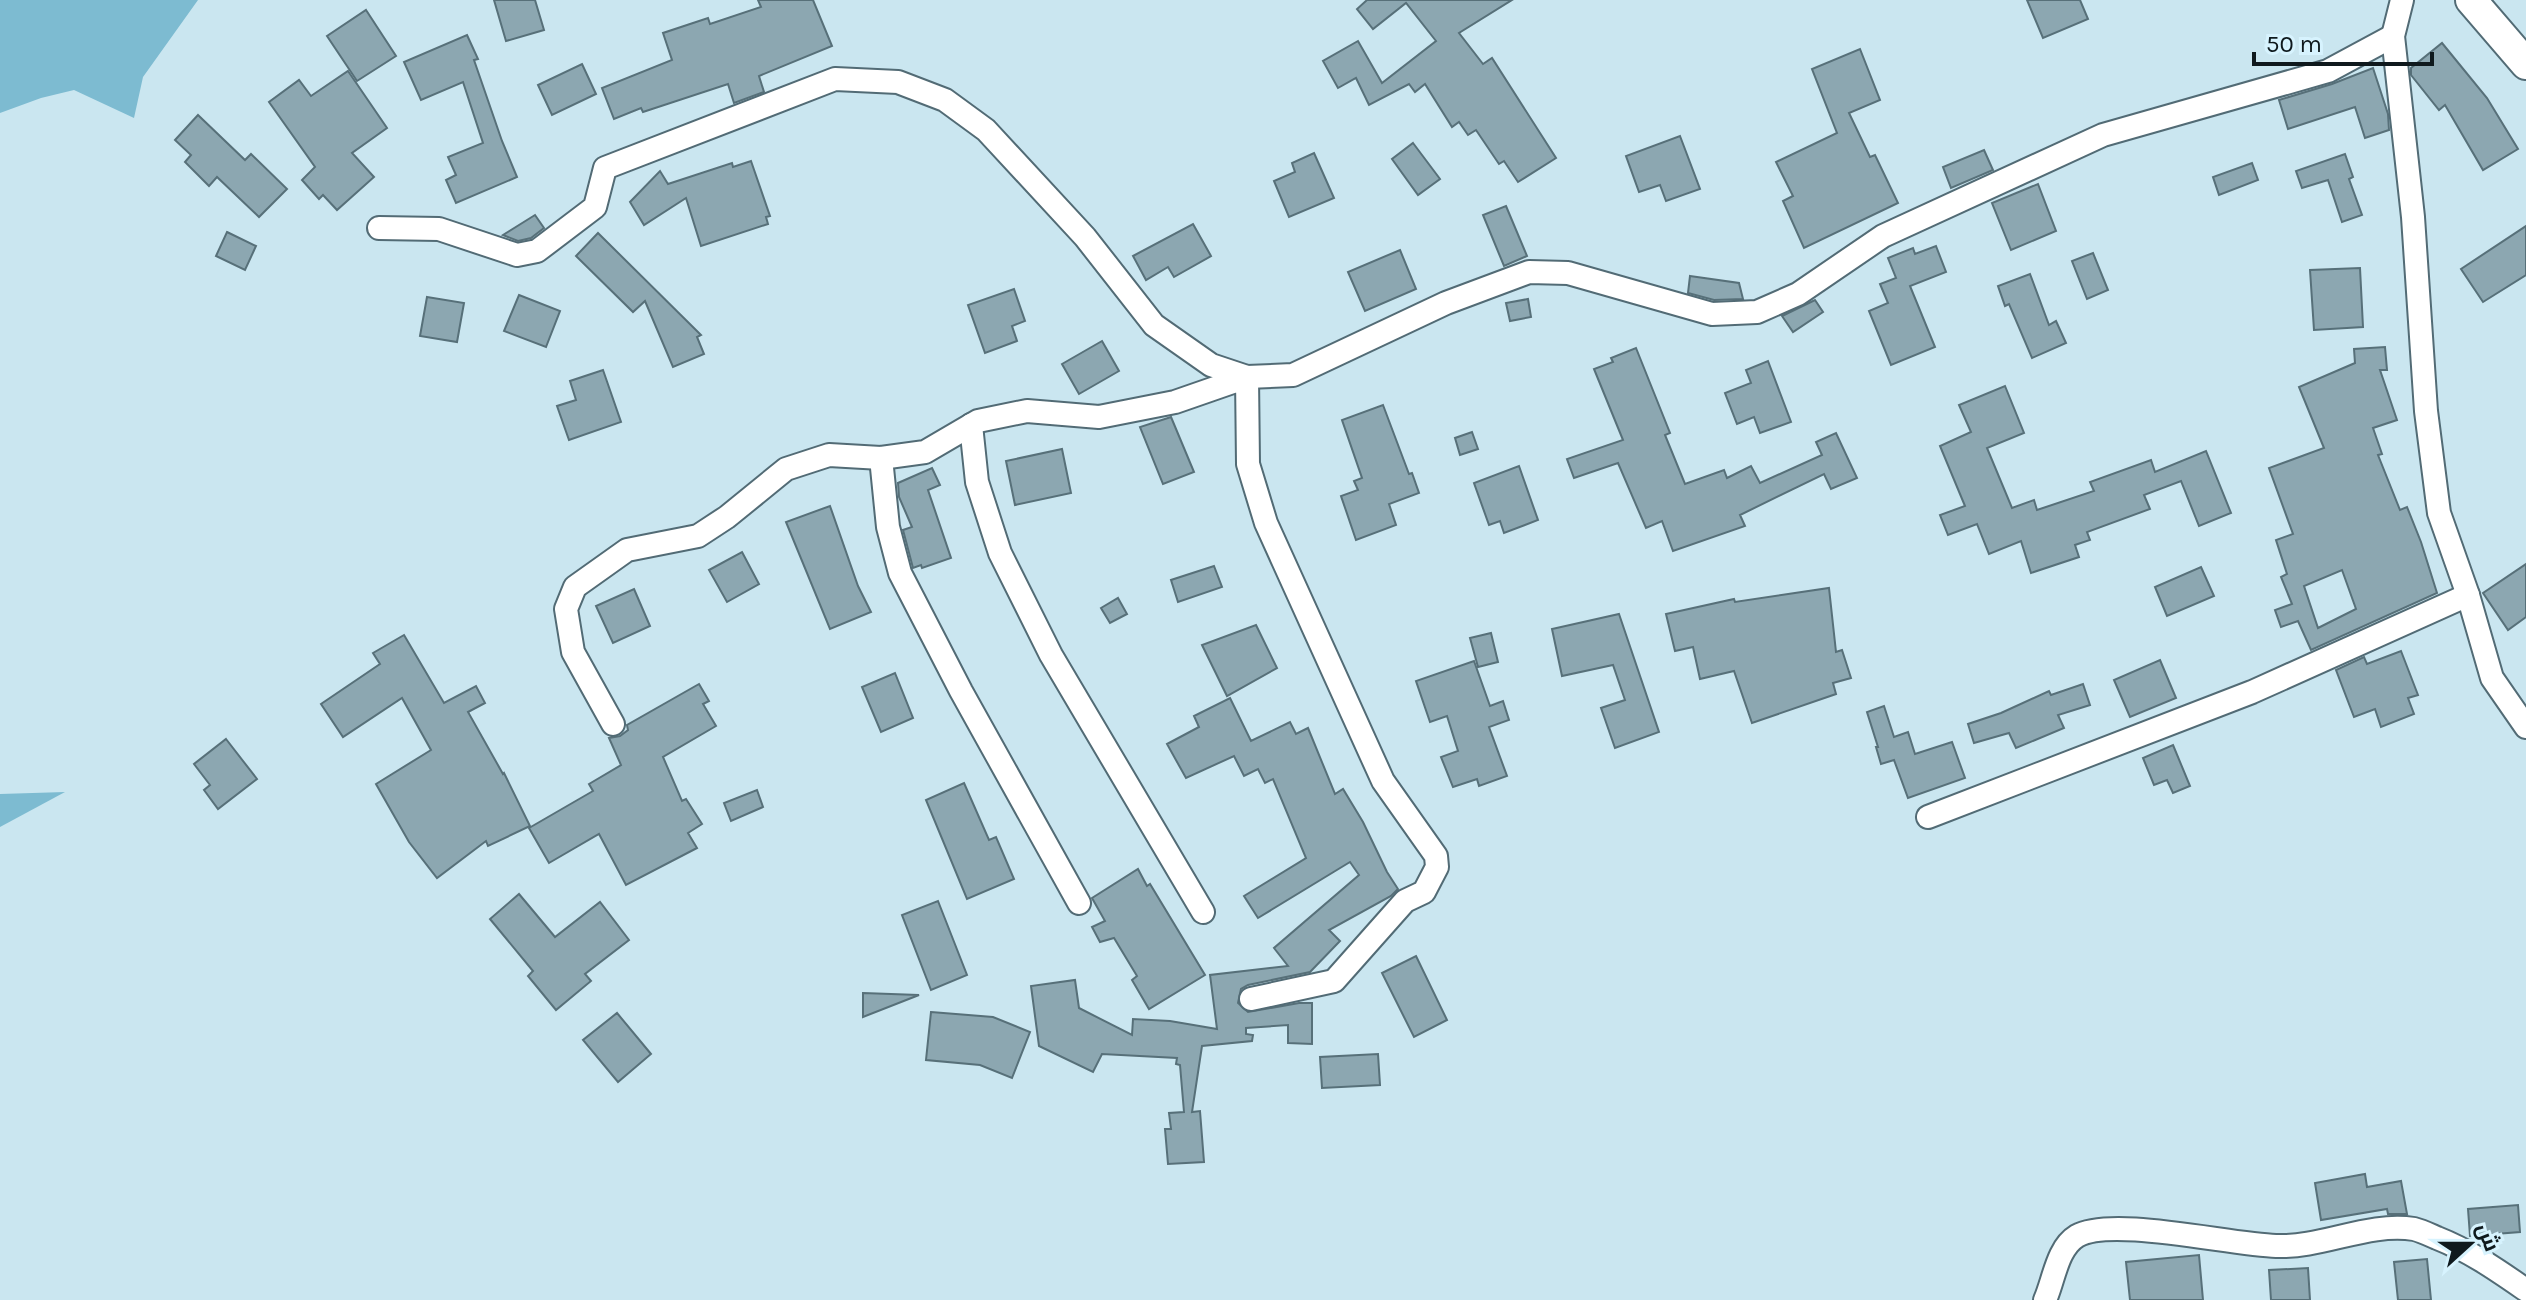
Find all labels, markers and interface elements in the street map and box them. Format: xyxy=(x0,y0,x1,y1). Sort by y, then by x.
scale bar xyxy=(2254,16,2432,66)
text: 50 m xyxy=(2266,30,2322,58)
north arrow xyxy=(2430,1204,2510,1284)
text: ش xyxy=(2471,1219,2505,1255)

